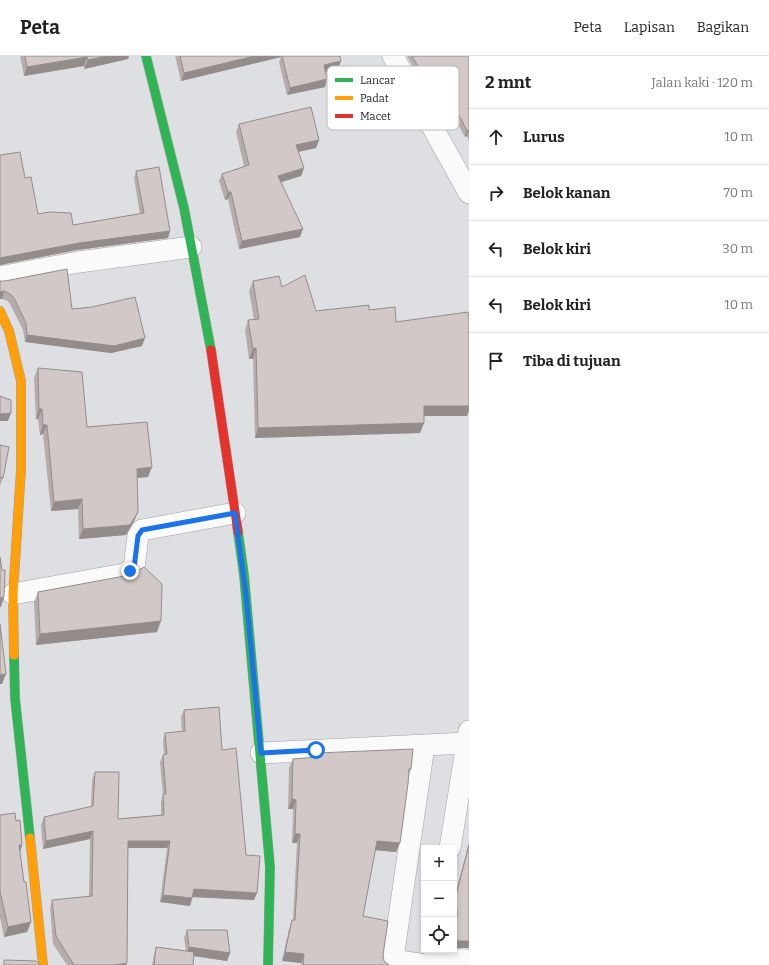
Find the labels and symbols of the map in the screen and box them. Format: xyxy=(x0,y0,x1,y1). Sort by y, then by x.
legend xyxy=(327,66,459,130)
text: Lancar xyxy=(360,74,395,87)
text: Padat xyxy=(360,92,389,105)
text: Macet xyxy=(360,110,391,123)
route end xyxy=(121,562,139,580)
route start xyxy=(307,741,325,759)

